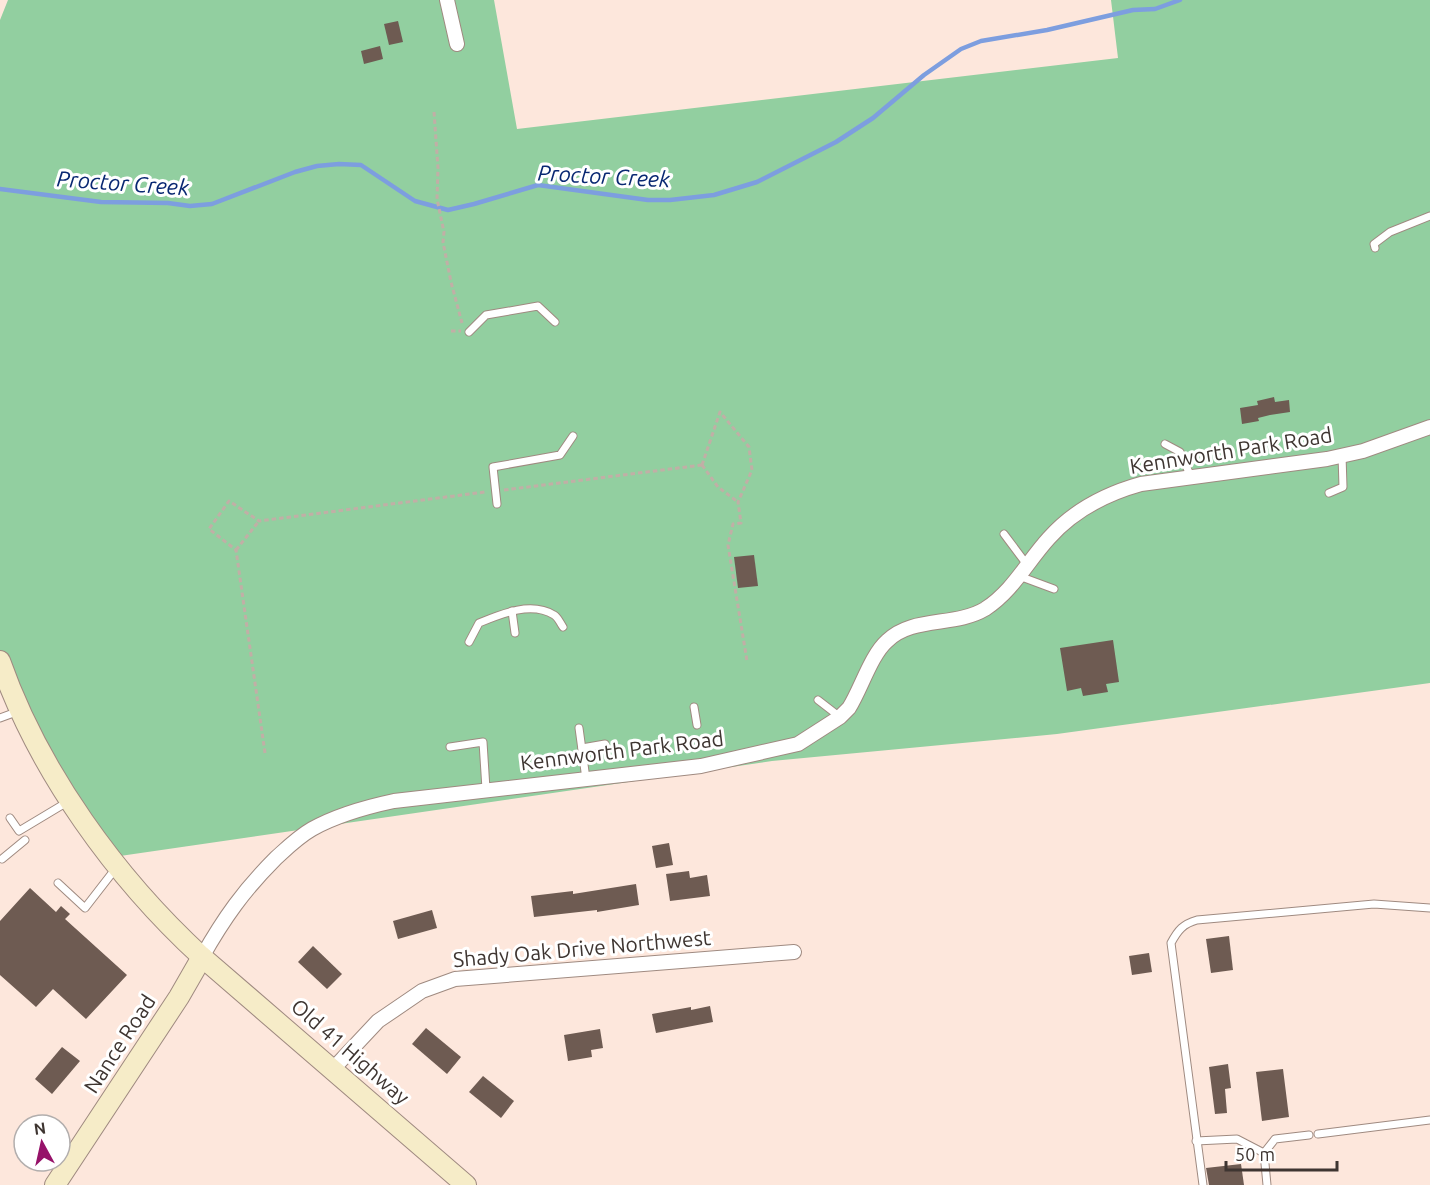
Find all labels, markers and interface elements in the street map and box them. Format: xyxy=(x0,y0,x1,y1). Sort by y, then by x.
water label: Proctor Creek xyxy=(537,160,672,191)
water label: Proctor Creek xyxy=(56,165,191,200)
street label: Kennworth Park Road xyxy=(1128,422,1334,478)
street label: Kennworth Park Road xyxy=(519,726,725,774)
street label: Shady Oak Drive Northwest xyxy=(452,925,712,971)
street label: Nance Road xyxy=(79,990,160,1097)
street label: Old 41 Highway xyxy=(287,994,415,1109)
north arrow xyxy=(12,1113,72,1173)
text: N xyxy=(33,1118,47,1138)
scale bar xyxy=(1226,1134,1337,1172)
text: 50 m xyxy=(1235,1144,1275,1164)

